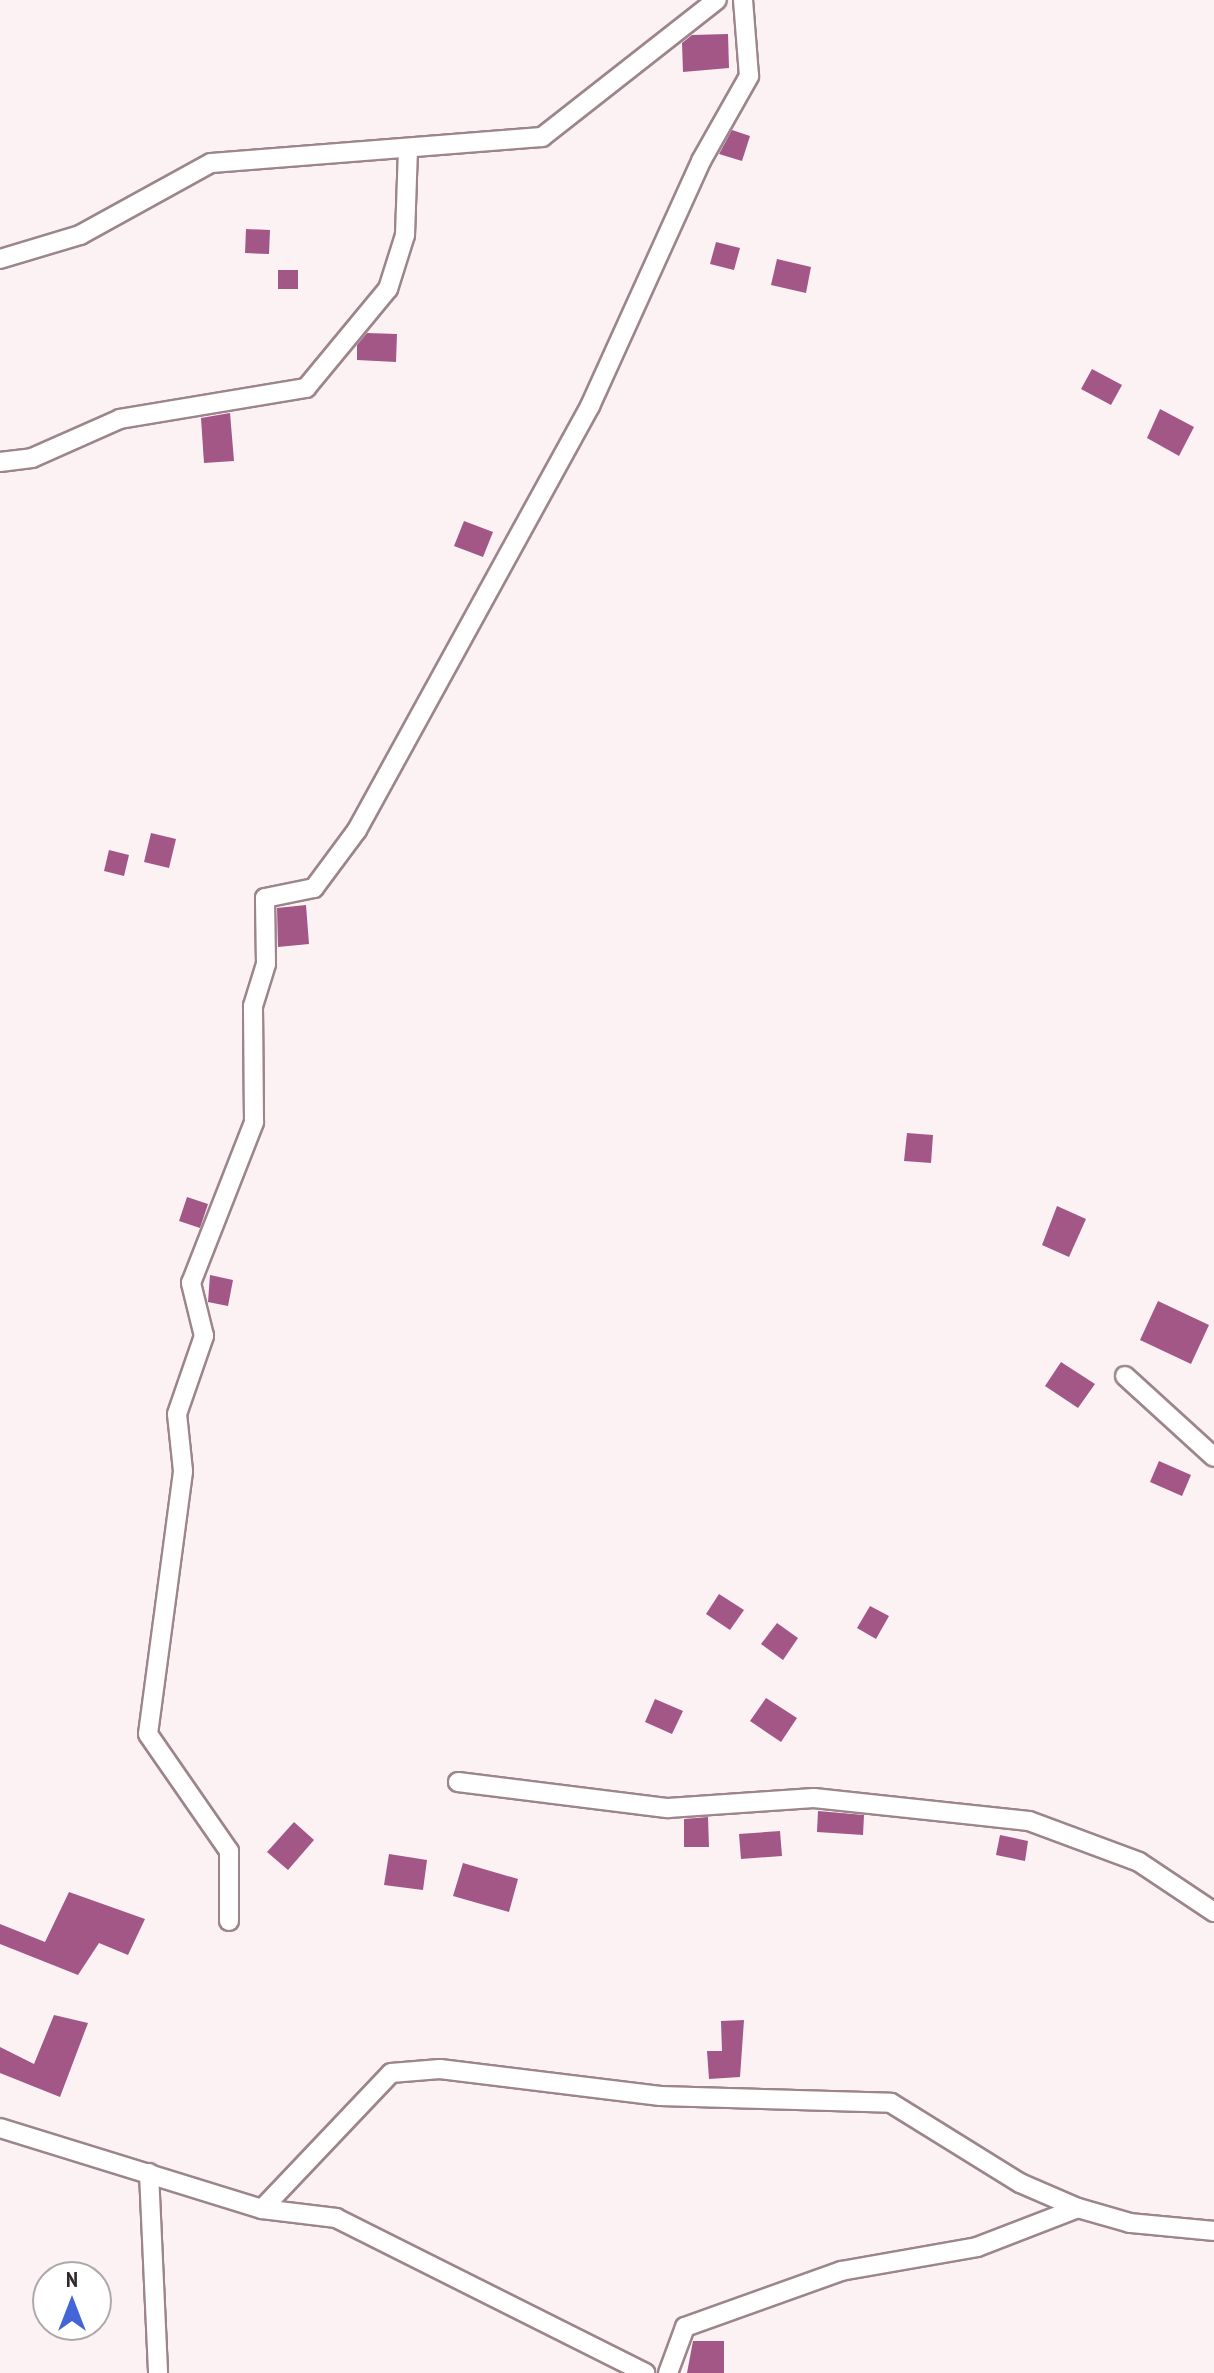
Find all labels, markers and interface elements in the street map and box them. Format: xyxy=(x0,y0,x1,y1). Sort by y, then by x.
north arrow xyxy=(32,2261,112,2341)
text: N xyxy=(66,2265,78,2293)

